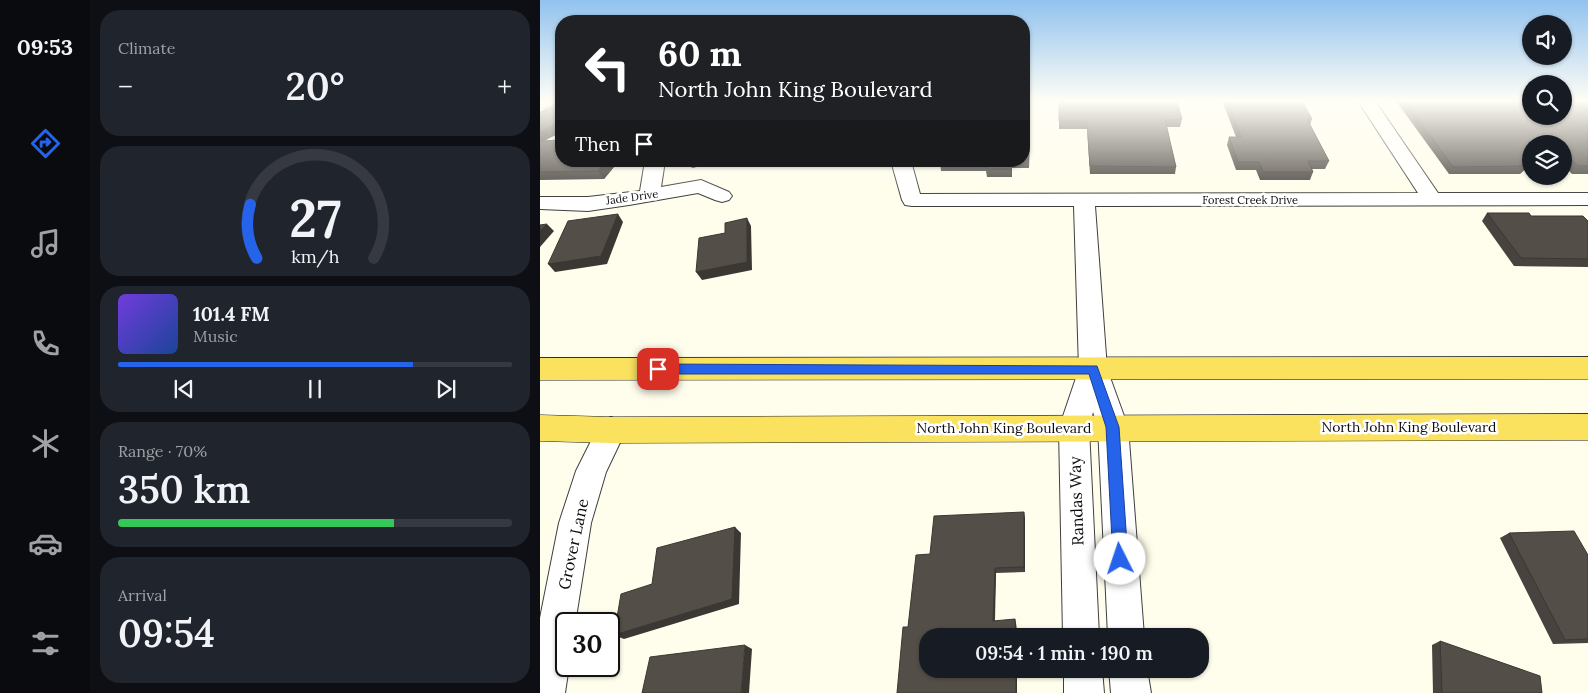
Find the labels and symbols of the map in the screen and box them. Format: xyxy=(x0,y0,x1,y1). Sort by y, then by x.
street label: Jade Drive xyxy=(604,186,659,208)
street label: Forest Creek Drive xyxy=(1202,193,1298,207)
pin xyxy=(637,348,679,390)
street label: North John King Boulevard xyxy=(1322,418,1496,436)
street label: North John King Boulevard xyxy=(917,419,1091,437)
street label: Randas Way xyxy=(1064,455,1088,546)
street label: Grover Lane xyxy=(554,496,592,591)
position arrow xyxy=(1093,532,1145,584)
speed limit sign: 30 xyxy=(555,612,620,677)

